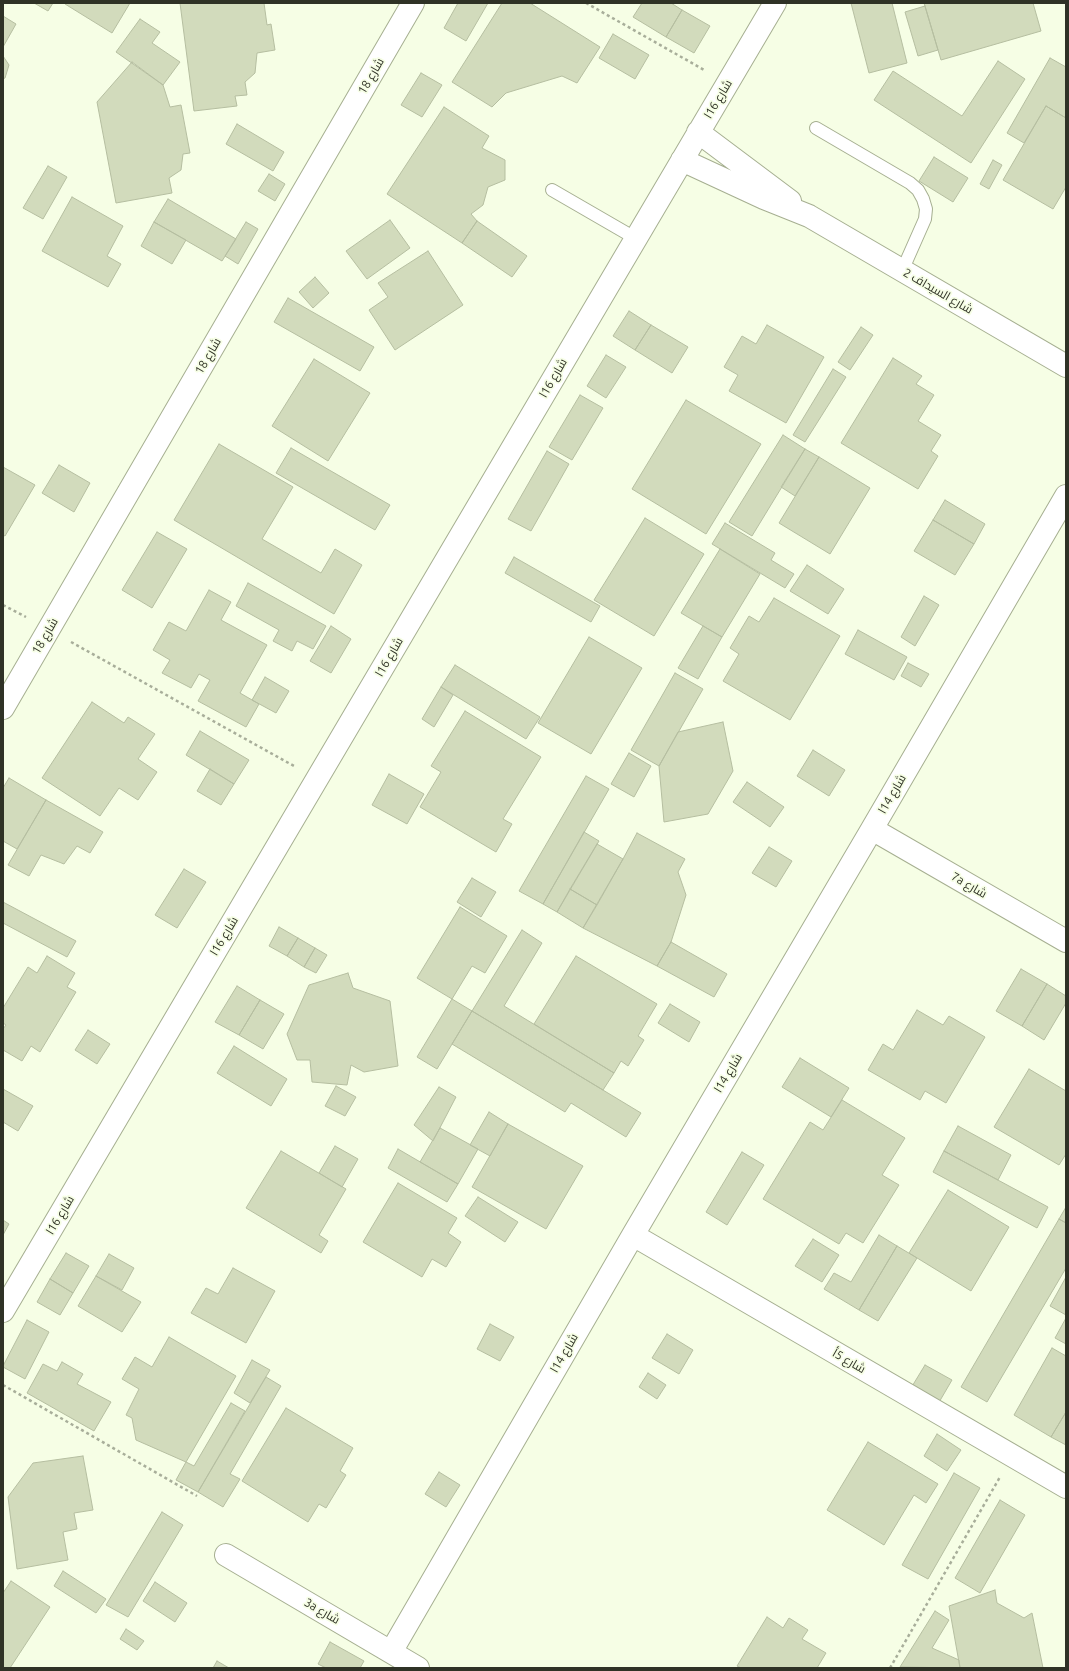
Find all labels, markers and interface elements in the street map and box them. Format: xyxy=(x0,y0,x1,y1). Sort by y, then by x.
street label: شارع 18 xyxy=(355,55,387,97)
street label: شارع 16ا xyxy=(701,77,735,121)
street label: شارع السيداف 2 xyxy=(901,265,975,317)
street label: شارع 18 xyxy=(192,335,224,377)
street label: شارع 16ا xyxy=(536,356,570,400)
street label: شارع 18 xyxy=(29,615,61,657)
street label: شارع 16ا xyxy=(372,635,406,679)
street label: شارع 14ا xyxy=(875,772,909,816)
street label: 7a شارع xyxy=(949,869,989,901)
street label: شارع 16ا xyxy=(207,914,241,958)
street label: شارع 14ا xyxy=(711,1051,745,1095)
street label: شارع 16ا xyxy=(43,1193,77,1237)
street label: شارع 14ا xyxy=(547,1331,581,1375)
street label: شارع 5أ xyxy=(830,1346,868,1376)
street label: 3a شارع xyxy=(302,1595,342,1627)

